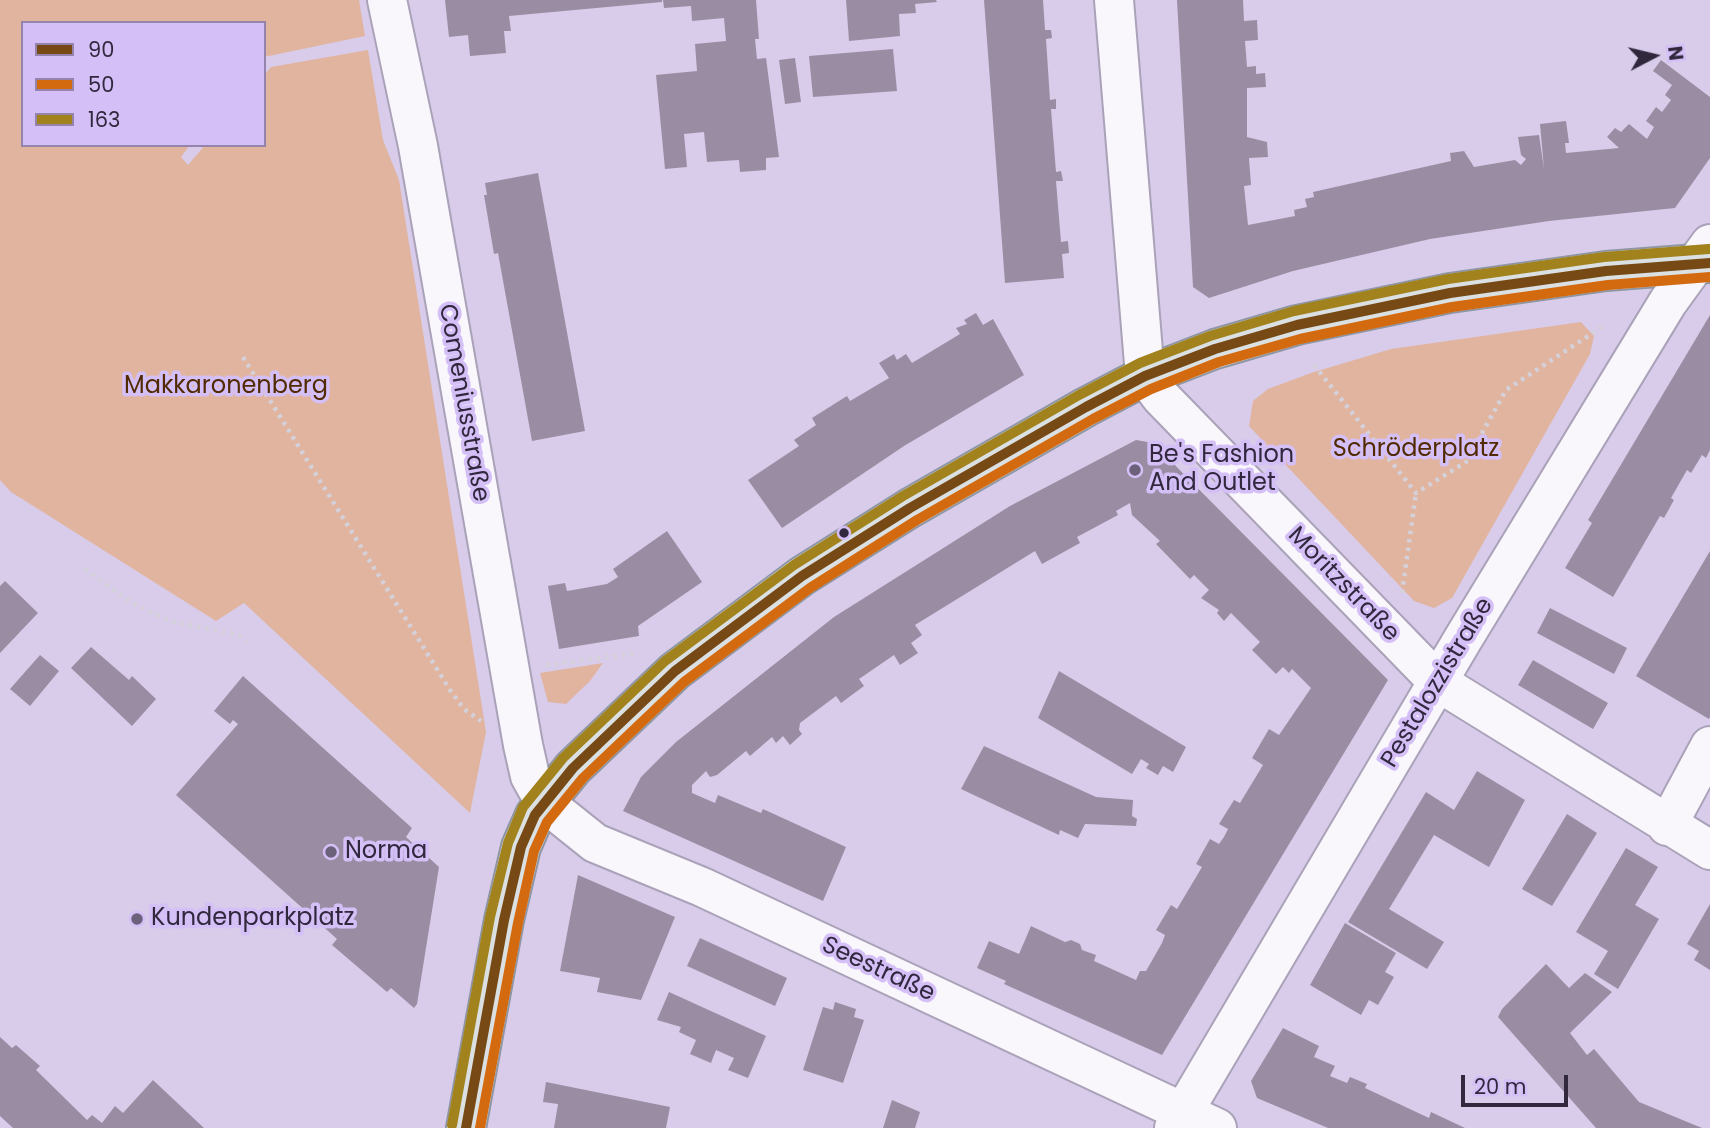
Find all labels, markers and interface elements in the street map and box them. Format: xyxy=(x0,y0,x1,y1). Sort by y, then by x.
legend xyxy=(21,21,266,147)
north arrow xyxy=(1619,21,1689,91)
text: 90 xyxy=(88,35,114,64)
text: N xyxy=(1661,45,1690,62)
text: 50 xyxy=(88,70,114,99)
text: 163 xyxy=(88,105,120,134)
street label: Comeniusstraße xyxy=(431,302,495,504)
park label: Makkaronenberg xyxy=(124,373,328,401)
park label: Schröderplatz xyxy=(1333,436,1499,464)
place label: Be's Fashion And Outlet xyxy=(1149,442,1294,498)
marker: Be's Fashion And Outlet xyxy=(1127,462,1143,478)
street label: Moritzstraße xyxy=(1281,522,1405,648)
unlabelled marker xyxy=(837,526,851,540)
street label: Pestalozzistraße xyxy=(1376,593,1500,773)
place label: Norma xyxy=(345,838,427,866)
marker: Norma xyxy=(323,844,339,860)
place label: Kundenparkplatz xyxy=(151,905,354,933)
marker: Kundenparkplatz xyxy=(129,911,145,927)
street label: Seestraße xyxy=(817,931,939,1009)
scale bar xyxy=(1465,1062,1572,1106)
text: 20 m xyxy=(1474,1072,1527,1101)

